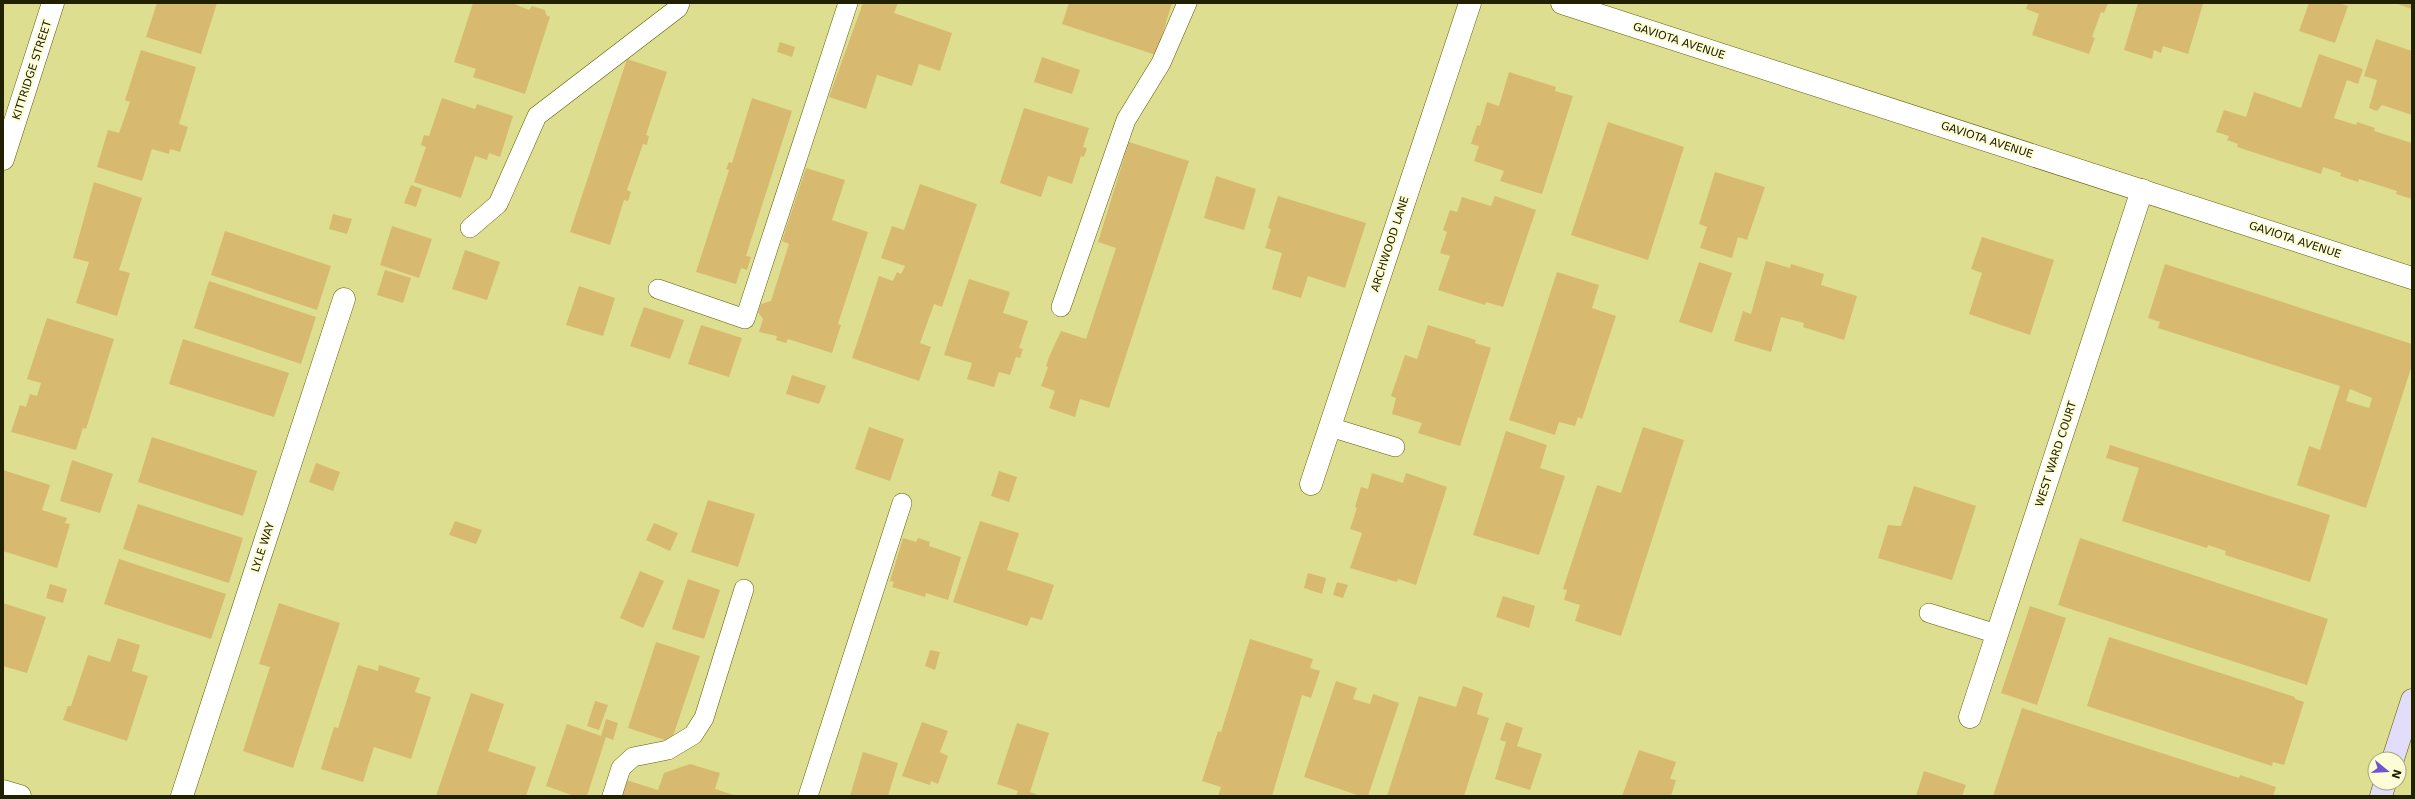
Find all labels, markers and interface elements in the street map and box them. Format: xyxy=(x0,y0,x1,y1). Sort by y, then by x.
street label: KITTRIDGE STREET xyxy=(10,18,54,121)
street label: GAVIOTA AVENUE xyxy=(1631,20,1727,62)
street label: GAVIOTA AVENUE xyxy=(1939,119,2035,161)
street label: ARCHWOOD LANE xyxy=(1368,194,1412,293)
street label: GAVIOTA AVENUE xyxy=(2247,219,2343,261)
street label: WEST WARD COURT xyxy=(2033,399,2079,509)
street label: LYLE WAY xyxy=(249,520,277,574)
north arrow xyxy=(2367,751,2407,791)
text: N xyxy=(2388,768,2404,780)

